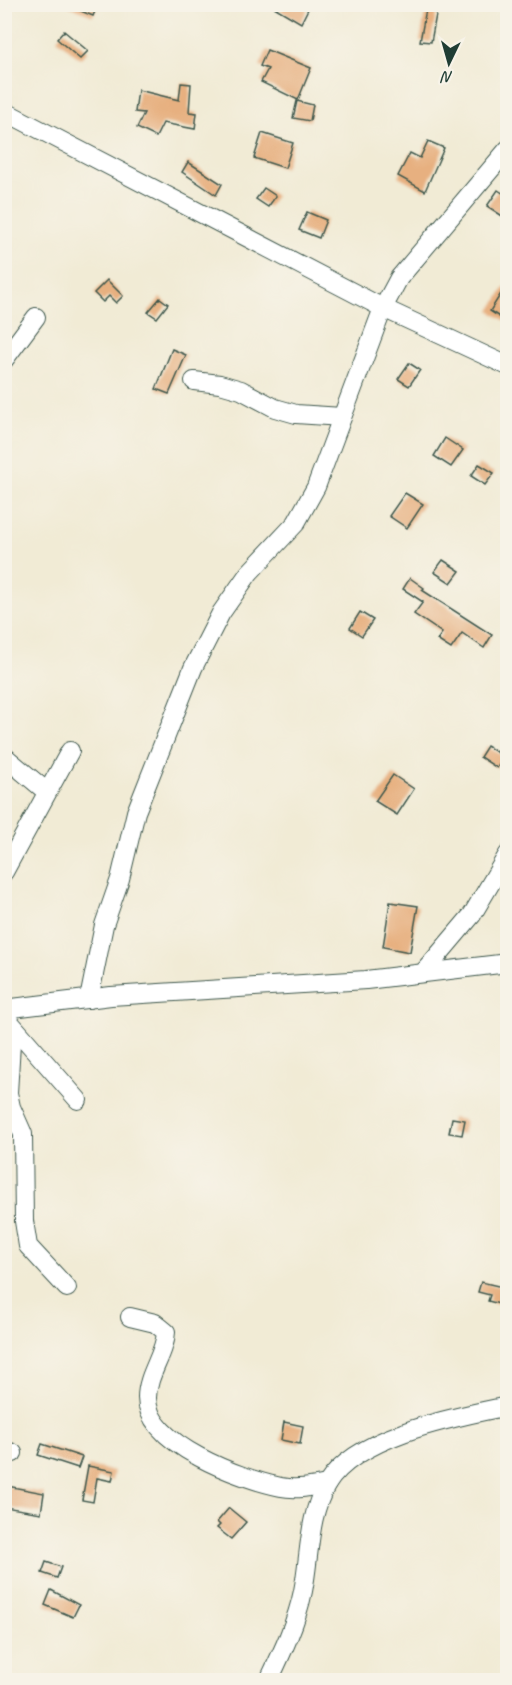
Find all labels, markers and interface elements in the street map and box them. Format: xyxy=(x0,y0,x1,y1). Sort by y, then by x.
north arrow xyxy=(419,33,479,93)
text: N xyxy=(439,66,454,87)

